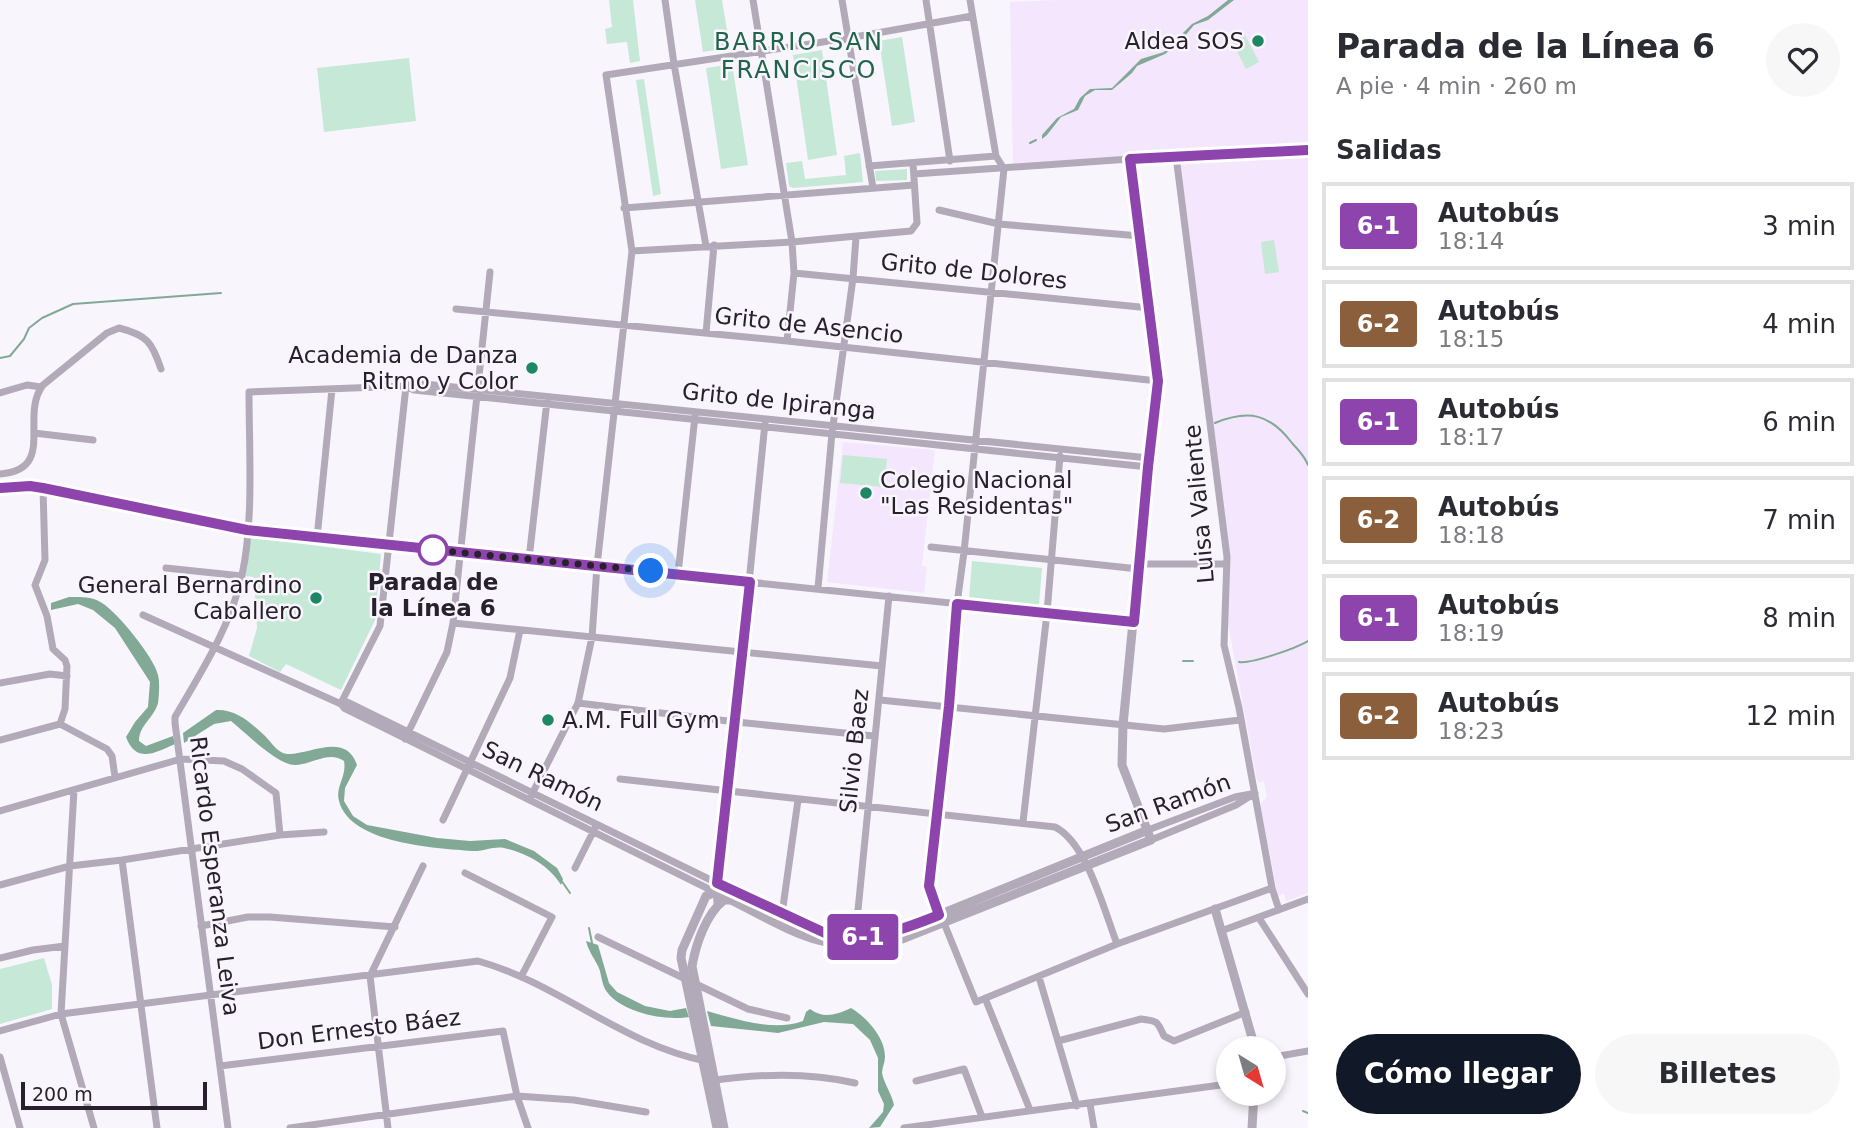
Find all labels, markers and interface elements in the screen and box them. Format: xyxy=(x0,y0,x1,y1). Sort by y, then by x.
button: heart xyxy=(1766,23,1840,97)
text: Parada de la Línea 6 xyxy=(1336,27,1715,66)
district label: BARRIO SAN FRANCISCO xyxy=(714,28,884,84)
place label: Aldea SOS xyxy=(1124,28,1244,54)
marker: Aldea SOS xyxy=(1250,33,1266,49)
text: A pie · 4 min · 260 m xyxy=(1336,73,1577,99)
text: Salidas xyxy=(1336,135,1442,165)
text: Autobús xyxy=(1438,198,1560,228)
text: 3 min xyxy=(1762,211,1836,241)
text: 6-1 xyxy=(1357,212,1400,240)
text: 18:14 xyxy=(1438,228,1504,254)
street label: Grito de Dolores xyxy=(879,248,1069,294)
text: Autobús xyxy=(1438,296,1560,326)
street label: Grito de Asencio xyxy=(713,302,905,348)
text: 4 min xyxy=(1762,309,1836,339)
text: 6-2 xyxy=(1357,310,1400,338)
text: 18:15 xyxy=(1438,326,1504,352)
place label: Academia de Danza Ritmo y Color xyxy=(288,342,519,394)
marker: Academia de Danza Ritmo y Color xyxy=(524,360,540,376)
street label: Grito de Ipiranga xyxy=(681,378,877,424)
text: Autobús xyxy=(1438,394,1560,424)
text: 6 min xyxy=(1762,407,1836,437)
text: 6-1 xyxy=(1357,408,1400,436)
street label: Luisa Valiente xyxy=(1179,423,1219,585)
text: 18:17 xyxy=(1438,424,1504,450)
place label: Colegio Nacional "Las Residentas" xyxy=(880,467,1073,519)
marker: Colegio Nacional "Las Residentas" xyxy=(858,485,874,501)
text: Autobús xyxy=(1438,492,1560,522)
text: 7 min xyxy=(1762,505,1836,535)
text: 6-2 xyxy=(1357,506,1400,534)
text: 18:18 xyxy=(1438,522,1504,548)
marker: Parada de la Línea 6 xyxy=(418,535,448,565)
your location xyxy=(633,553,668,588)
place label: Parada de la Línea 6 xyxy=(368,569,498,621)
place label: General Bernardino Caballero xyxy=(78,572,302,624)
marker: General Bernardino Caballero xyxy=(308,590,324,606)
text: Autobús xyxy=(1438,590,1560,620)
text: 8 min xyxy=(1762,603,1836,633)
text: 6-1 xyxy=(1357,604,1400,632)
text: 18:19 xyxy=(1438,620,1504,646)
street label: Silvio Baez xyxy=(835,688,873,814)
text: Autobús xyxy=(1438,688,1560,718)
text: 12 min xyxy=(1746,701,1836,731)
text: 6-2 xyxy=(1357,702,1400,730)
place label: A.M. Full Gym xyxy=(562,707,720,733)
marker: A.M. Full Gym xyxy=(540,712,556,728)
text: 18:23 xyxy=(1438,718,1504,744)
street label: Ricardo Esperanza Leiva xyxy=(185,735,245,1017)
street label: San Ramón xyxy=(478,736,608,816)
street label: San Ramón xyxy=(1102,768,1234,838)
line badge: 6-1 xyxy=(823,914,903,960)
text: 6-1 xyxy=(841,923,885,951)
street label: Don Ernesto Báez xyxy=(256,1004,462,1054)
button: Cómo llegar xyxy=(1336,1034,1581,1114)
button: Billetes xyxy=(1595,1034,1840,1114)
north arrow xyxy=(1216,1036,1286,1106)
map controls xyxy=(1216,1036,1286,1106)
scale bar xyxy=(21,1079,206,1111)
text: 200 m xyxy=(32,1083,93,1105)

